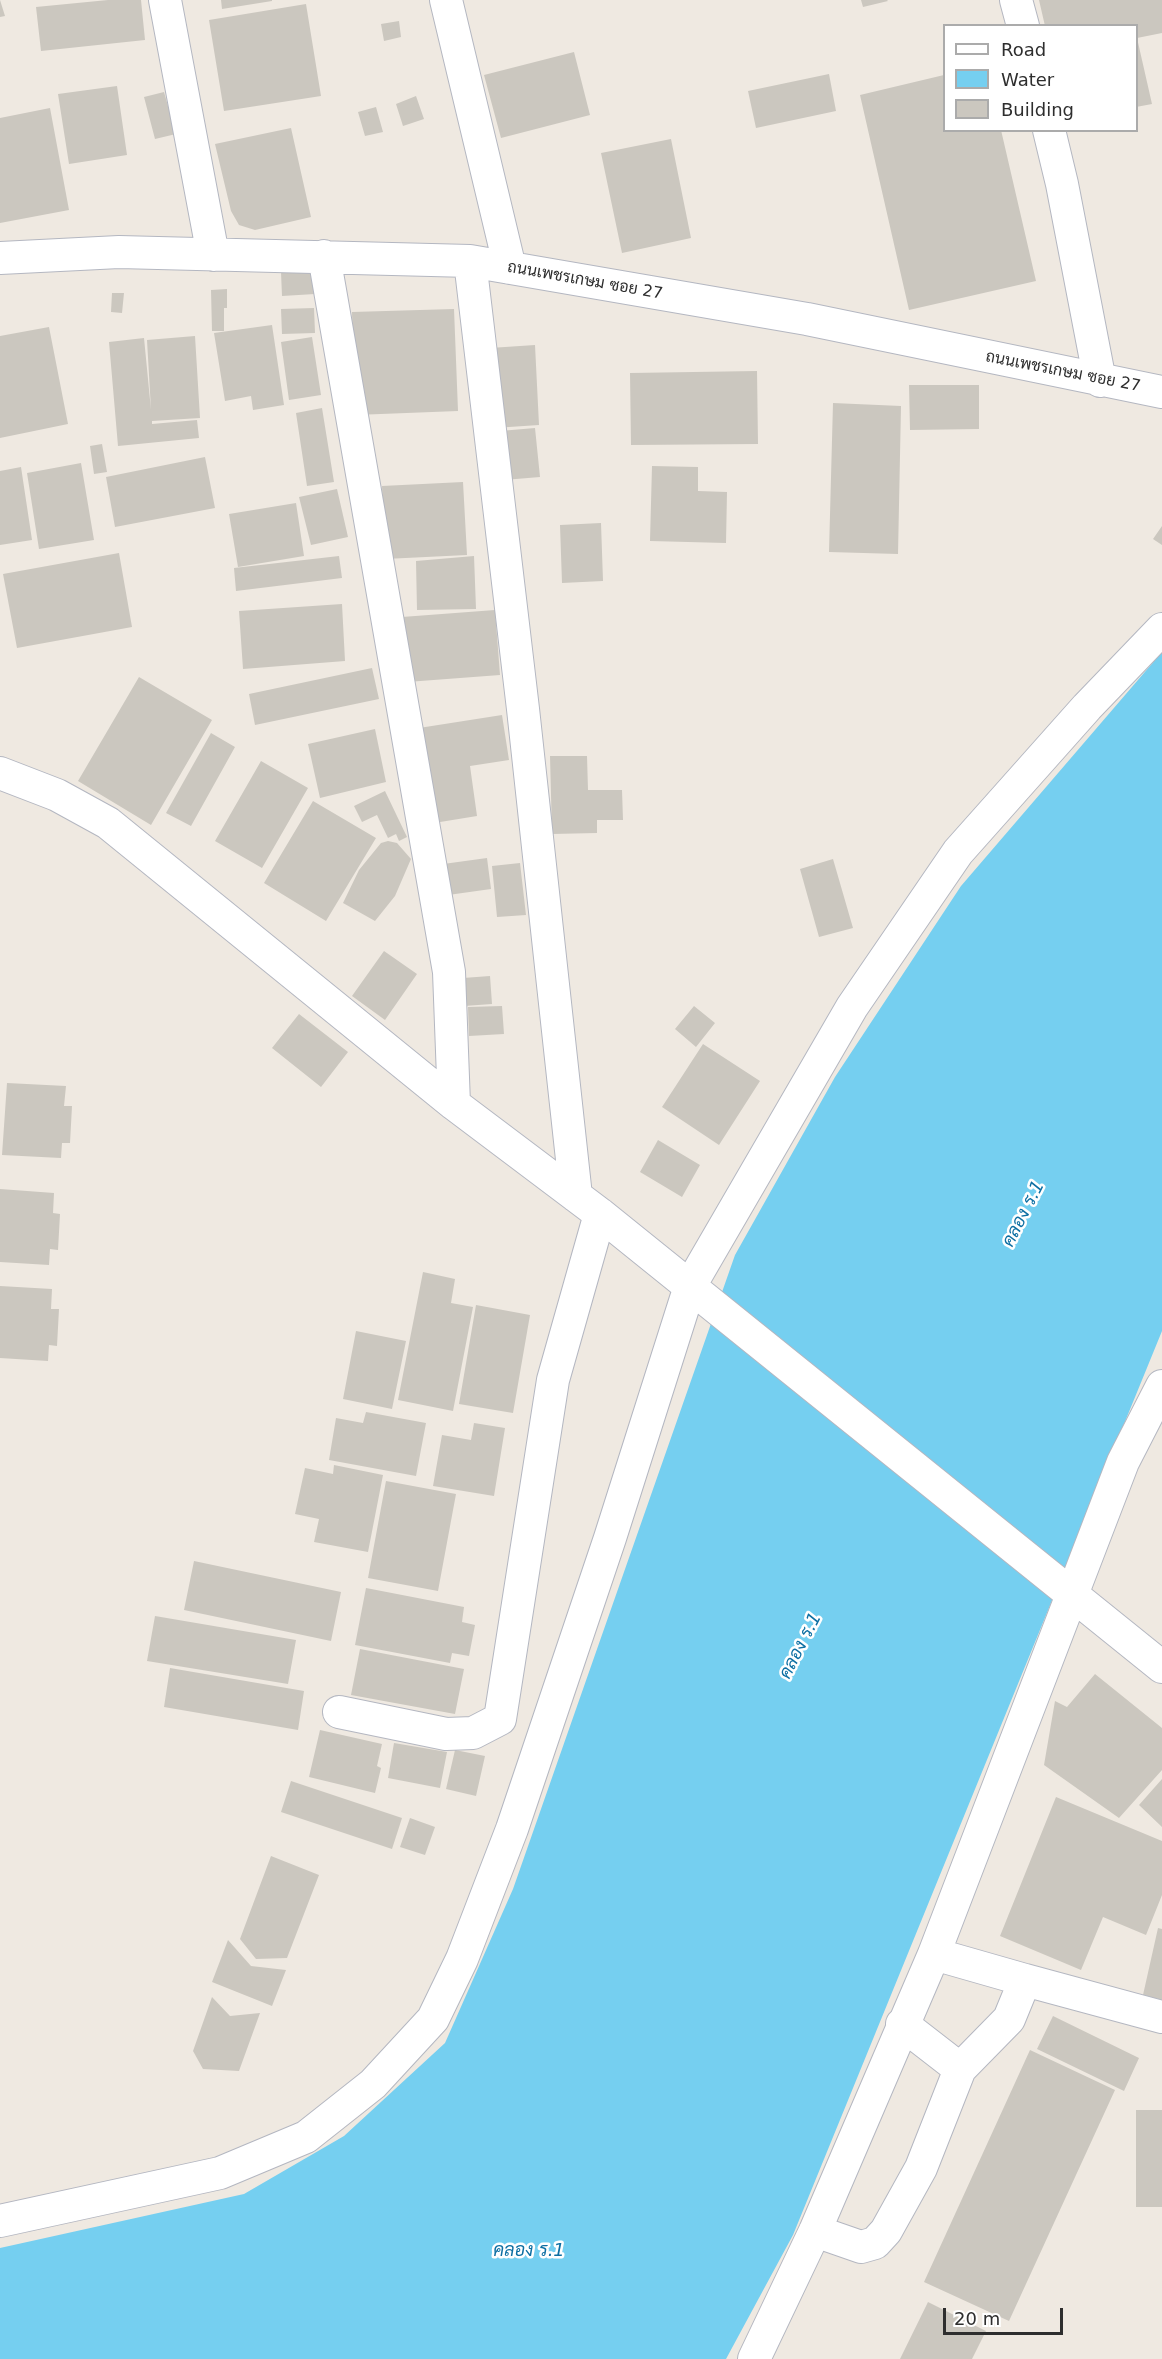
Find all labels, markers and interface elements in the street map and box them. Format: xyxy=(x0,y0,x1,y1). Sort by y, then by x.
legend xyxy=(943,24,1138,132)
text: Road xyxy=(1001,39,1046,60)
text: Water xyxy=(1001,69,1054,90)
text: Building xyxy=(1001,99,1074,120)
street label: ถนนเพชรเกษม ซอย 27 xyxy=(506,258,664,304)
street label: ถนนเพชรเกษม ซอย 27 xyxy=(984,348,1142,396)
water label: คลอง ร.1 xyxy=(998,1177,1050,1251)
water label: คลอง ร.1 xyxy=(775,1609,827,1683)
water label: คลอง ร.1 xyxy=(493,2240,565,2262)
scale bar xyxy=(946,2296,1066,2334)
text: 20 m xyxy=(954,2308,1000,2329)

